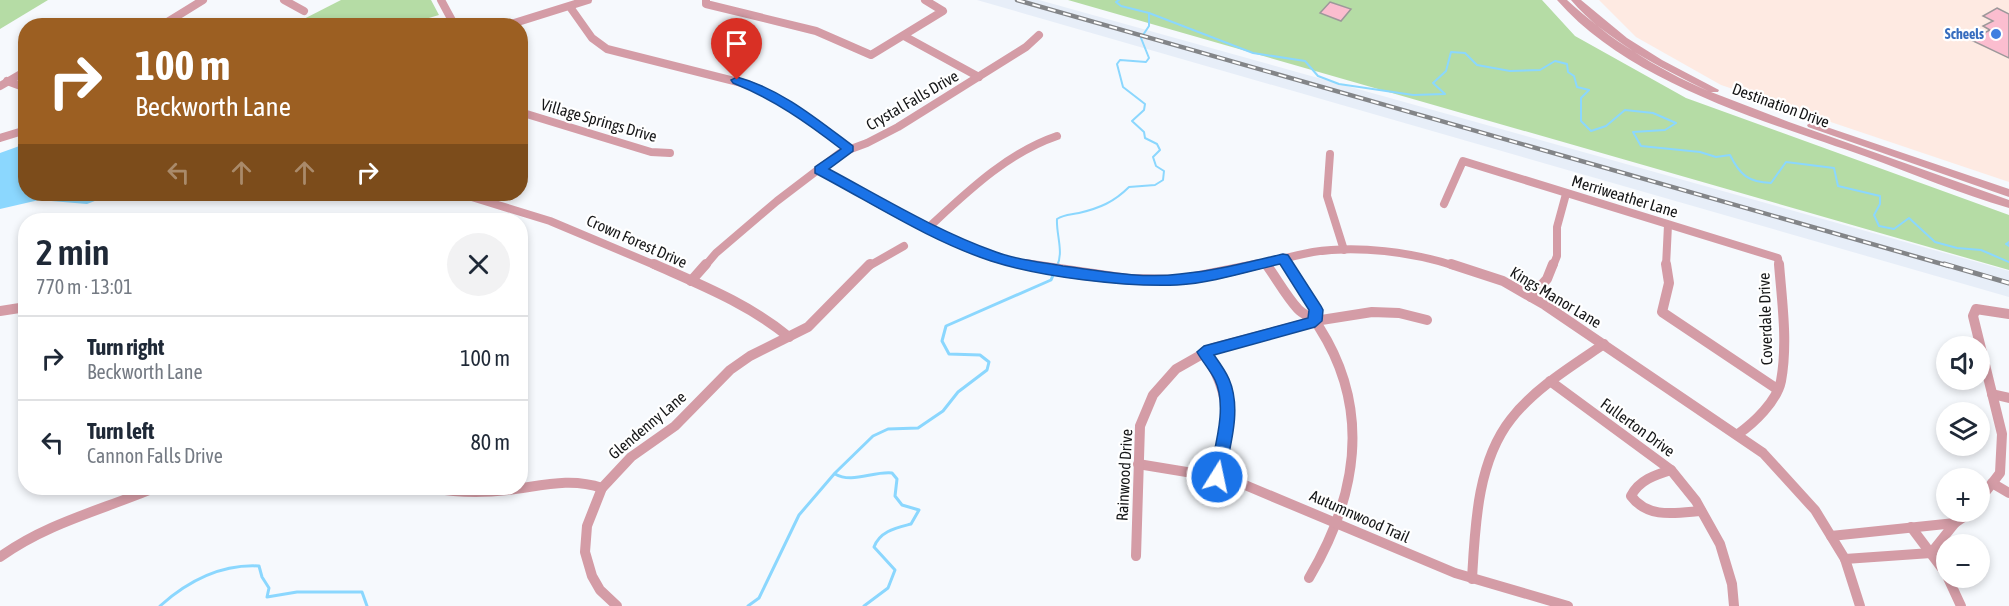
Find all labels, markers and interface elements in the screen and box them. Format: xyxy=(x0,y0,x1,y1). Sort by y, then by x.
pin xyxy=(711,18,762,80)
place label: Scheels xyxy=(1945,26,1984,42)
icon: arrive xyxy=(720,27,753,60)
marker: Scheels xyxy=(1989,27,2003,41)
text: 100 m xyxy=(135,41,230,89)
icon: right xyxy=(36,42,114,120)
street label: Crystal Falls Drive xyxy=(863,66,962,135)
street label: Destination Drive xyxy=(1730,79,1832,131)
text: Beckworth Lane xyxy=(135,91,291,122)
street label: Village Springs Drive xyxy=(539,95,659,146)
icon: left xyxy=(162,156,195,189)
icon: ahead xyxy=(225,156,258,189)
icon: ahead xyxy=(288,156,321,189)
icon: right xyxy=(351,156,384,189)
street label: Merriweather Lane xyxy=(1570,171,1680,221)
street label: Crown Forest Drive xyxy=(584,211,690,271)
text: 2 min xyxy=(36,231,110,273)
button: close xyxy=(447,233,510,296)
street label: Kings Manor Lane xyxy=(1507,263,1605,332)
street label: Coverdale Drive xyxy=(1754,272,1776,366)
text: 770 m · 13:01 xyxy=(36,275,133,298)
text: Turn right xyxy=(87,334,164,360)
map controls xyxy=(1936,336,1990,588)
button: sound xyxy=(1936,336,1990,390)
icon: right xyxy=(36,342,69,375)
text: 100 m xyxy=(460,345,510,371)
text: Beckworth Lane xyxy=(87,360,203,383)
street label: Glendenny Lane xyxy=(605,387,690,463)
street label: Fullerton Drive xyxy=(1597,394,1679,460)
button: layers xyxy=(1936,402,1990,456)
text: Turn left xyxy=(87,418,154,444)
icon: left xyxy=(36,426,69,459)
text: 80 m xyxy=(470,429,510,455)
street label: Rainwood Drive xyxy=(1113,429,1135,521)
text: Cannon Falls Drive xyxy=(87,444,223,467)
position arrow xyxy=(1185,445,1249,509)
button: + xyxy=(1936,468,1990,522)
street label: Autumnwood Trail xyxy=(1307,486,1413,546)
button: − xyxy=(1936,534,1990,588)

